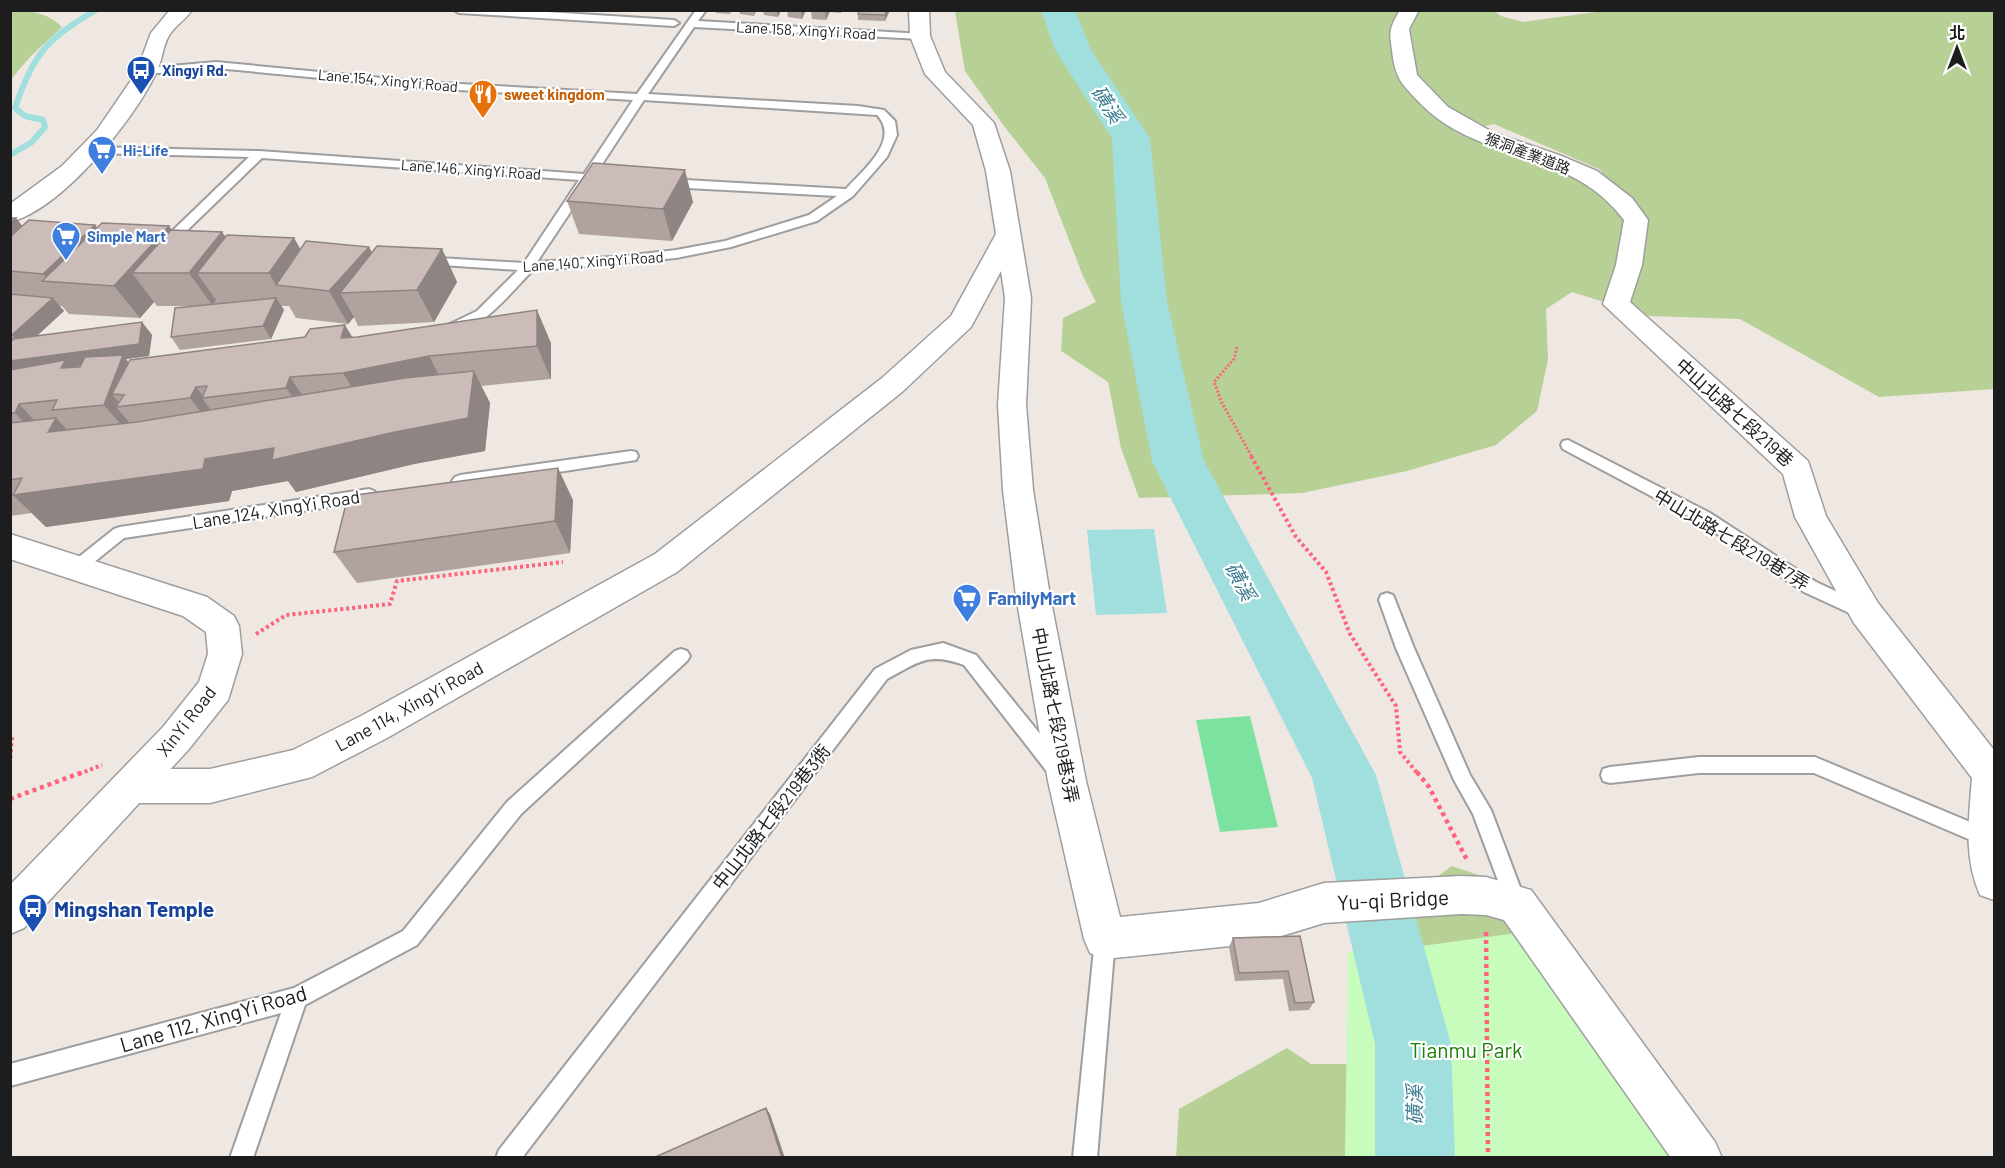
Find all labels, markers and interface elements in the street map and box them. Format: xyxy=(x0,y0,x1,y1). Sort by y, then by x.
street label: Lane 158, XingYi Road xyxy=(736,17,876,43)
north arrow xyxy=(1927,18,1987,78)
text: 北 xyxy=(1949,23,1965,42)
bus stop icon: Xingyi Rd. xyxy=(125,54,157,96)
place label: Xingyi Rd. xyxy=(162,61,228,79)
street label: Lane 154, XingYi Road xyxy=(317,65,459,95)
restaurant icon: sweet kingdom xyxy=(467,78,499,120)
water label: 磺溪 xyxy=(1087,81,1131,130)
place label: sweet kingdom xyxy=(504,85,605,103)
street label: 猴洞產業道路 xyxy=(1483,128,1573,178)
supermarket icon: Hi-Life xyxy=(86,134,118,176)
place label: Hi-Life xyxy=(123,141,168,159)
street label: Lane 146, XingYi Road xyxy=(400,155,542,183)
supermarket icon: Simple Mart xyxy=(50,220,82,262)
place label: Simple Mart xyxy=(87,227,166,245)
street label: Lane 140, XingYi Road xyxy=(522,247,664,275)
street label: 中山北路七段219巷 xyxy=(1672,353,1798,471)
street label: 中山北路七段219巷7弄 xyxy=(1650,484,1814,594)
street label: Lane 124, XIngYi Road xyxy=(191,485,361,533)
water label: 磺溪 xyxy=(1221,558,1262,607)
supermarket icon: FamilyMart xyxy=(951,582,983,624)
place label: FamilyMart xyxy=(988,587,1076,609)
street label: 中山北路七段219巷3弄 xyxy=(1028,625,1084,805)
street label: Lane 114, XingYi Road xyxy=(331,656,487,756)
street label: XinYi Road xyxy=(152,681,220,761)
street label: 中山北路七段219巷3衖 xyxy=(707,740,835,894)
street label: Yu-qi Bridge xyxy=(1336,884,1450,914)
bus stop icon: Mingshan Temple xyxy=(17,892,49,934)
place label: Mingshan Temple xyxy=(54,896,214,921)
street label: Lane 112, XingYi Road xyxy=(117,979,309,1057)
park label: Tianmu Park xyxy=(1409,1037,1523,1062)
water label: 磺溪 xyxy=(1402,1082,1426,1125)

